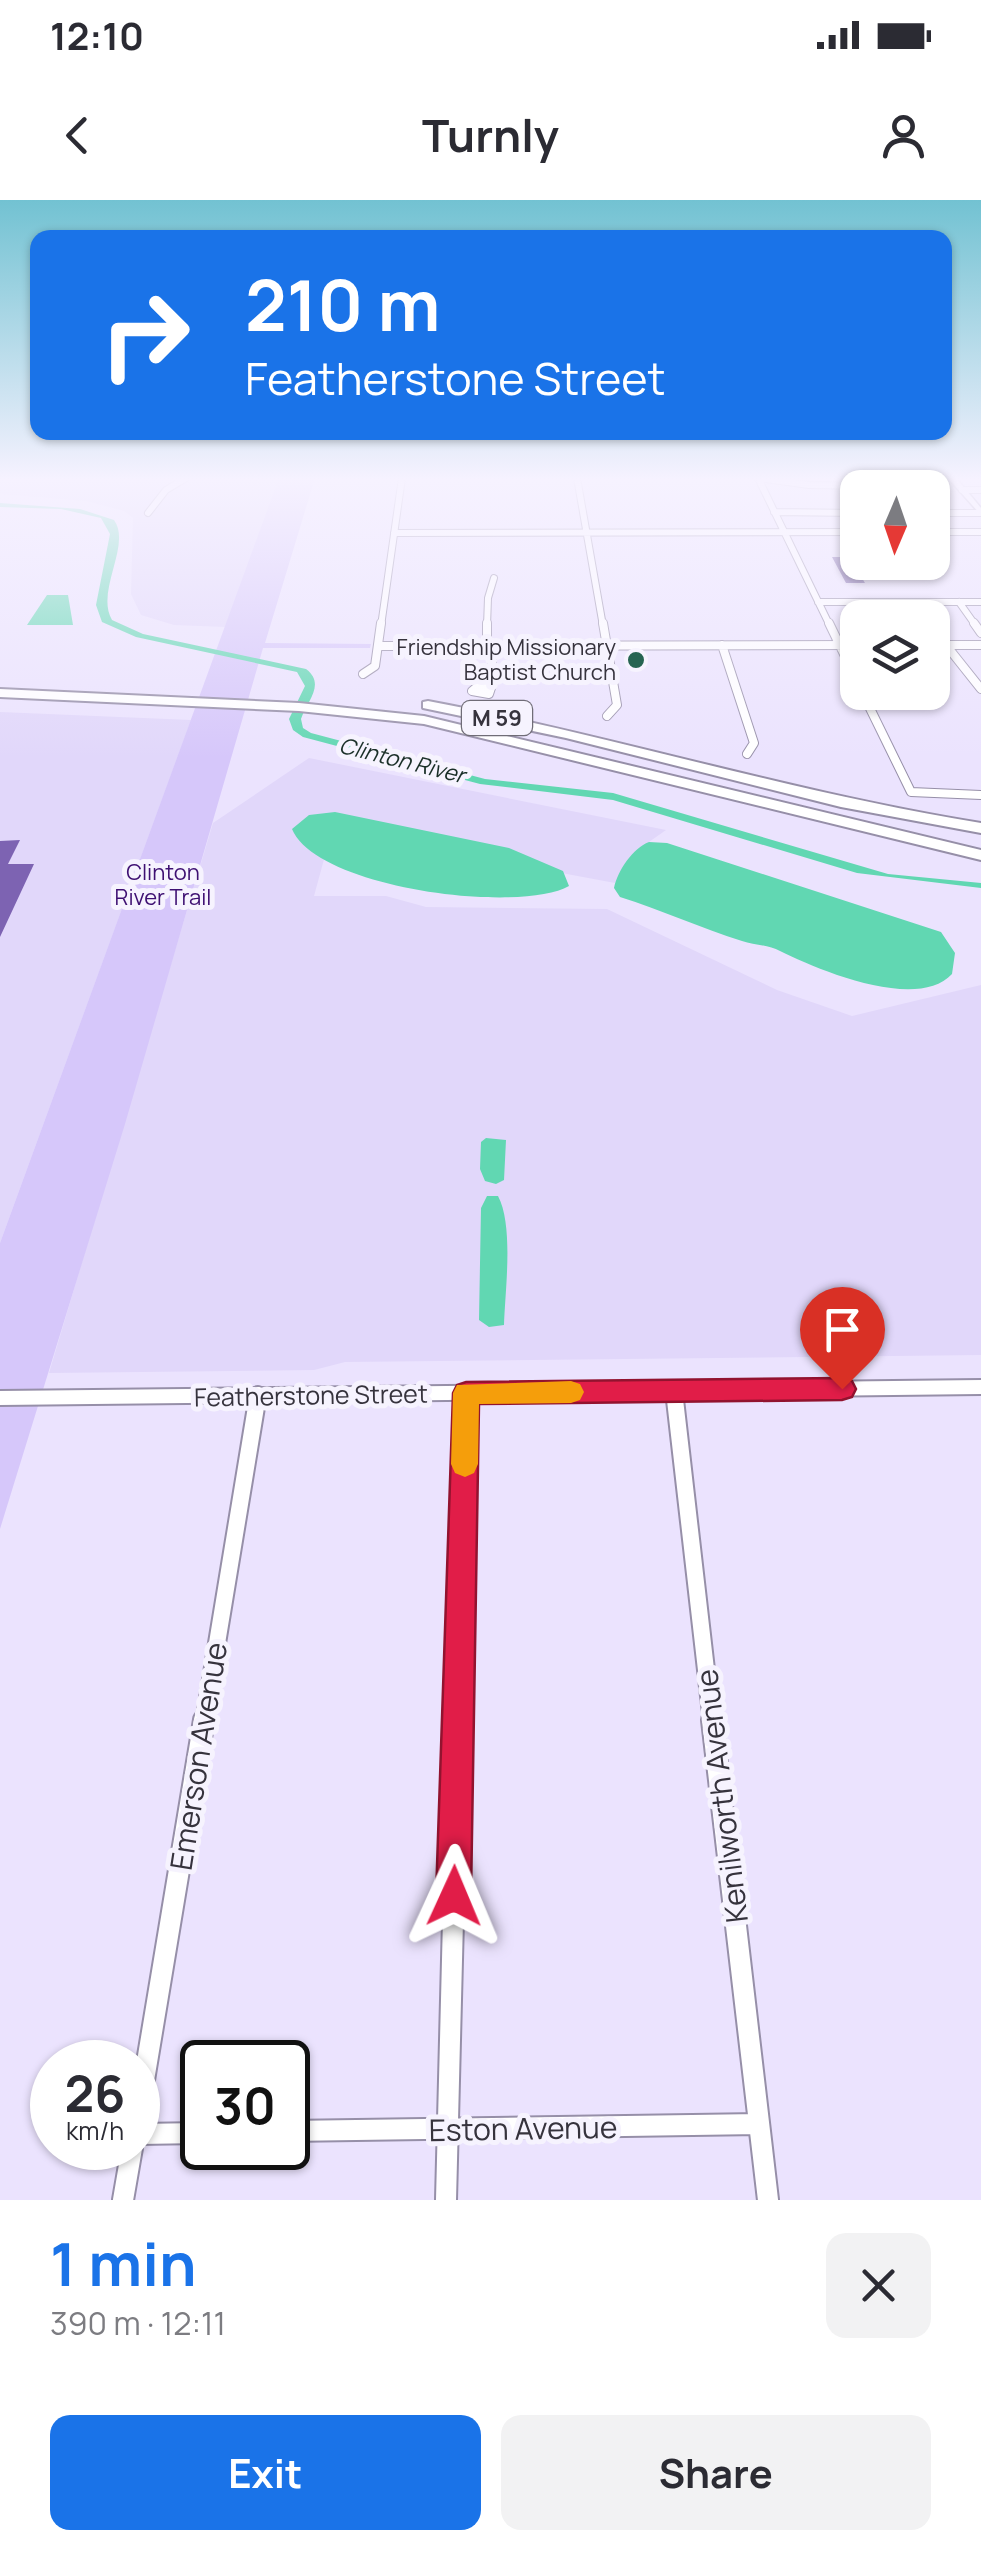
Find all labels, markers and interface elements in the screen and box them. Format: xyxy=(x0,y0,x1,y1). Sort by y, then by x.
text: 12:10 xyxy=(50,9,144,61)
text: Turnly xyxy=(422,104,559,166)
icon: back xyxy=(50,108,105,163)
icon: person xyxy=(876,108,931,163)
text: 210 m xyxy=(245,256,440,352)
icon: right xyxy=(80,270,210,400)
text: Featherstone Street xyxy=(245,347,666,409)
north arrow xyxy=(840,470,950,580)
map controls xyxy=(840,470,950,710)
button: layers xyxy=(840,600,950,710)
place label: Friendship Missionary Baptist Church xyxy=(397,632,616,687)
marker: Friendship Missionary Baptist Church xyxy=(625,649,647,671)
road number: M 59 xyxy=(462,701,532,735)
water label: Clinton River xyxy=(336,730,471,791)
park label: Clinton River Trail xyxy=(115,857,211,912)
pin xyxy=(800,1287,885,1390)
icon: arrive xyxy=(815,1302,870,1357)
street label: Featherstone Street xyxy=(194,1375,428,1415)
street label: Emerson Avenue xyxy=(160,1639,236,1873)
street label: Kenilworth Avenue xyxy=(685,1667,757,1925)
position arrow xyxy=(402,1844,506,1948)
speed limit sign: 30 xyxy=(180,2040,310,2170)
text: 26 xyxy=(65,2059,125,2127)
street label: Eston Avenue xyxy=(428,2106,618,2150)
text: km/h xyxy=(66,2113,124,2148)
text: 1 min xyxy=(50,2222,197,2304)
button: close xyxy=(826,2233,931,2338)
text: 390 m · 12:11 xyxy=(50,2301,226,2345)
button: Exit xyxy=(50,2415,481,2530)
button: Share xyxy=(501,2415,931,2530)

